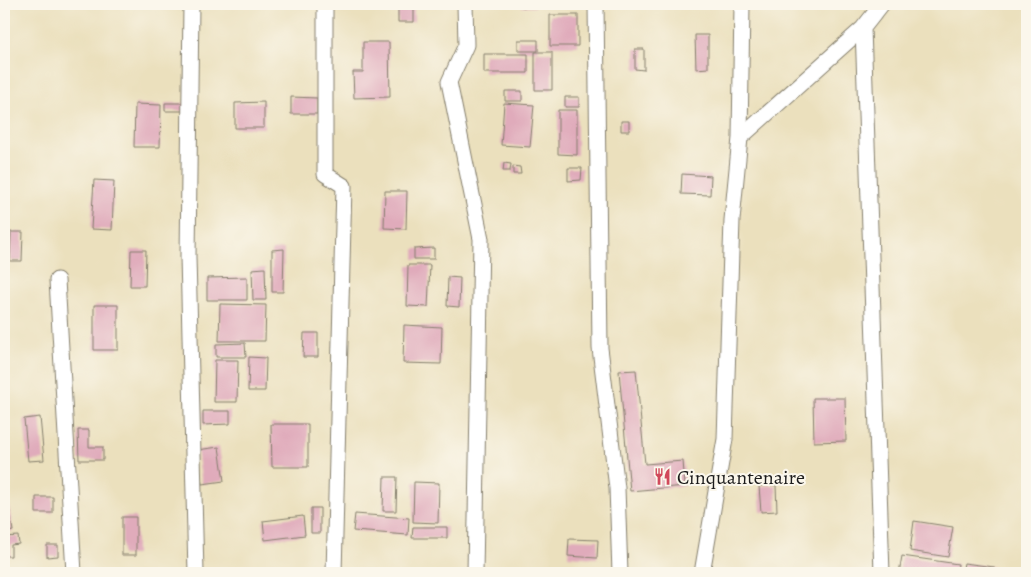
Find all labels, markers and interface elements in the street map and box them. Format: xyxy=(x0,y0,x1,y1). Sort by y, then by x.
place label: Cinquantenaire xyxy=(677,464,805,491)
restaurant icon: Cinquantenaire xyxy=(653,467,673,487)

